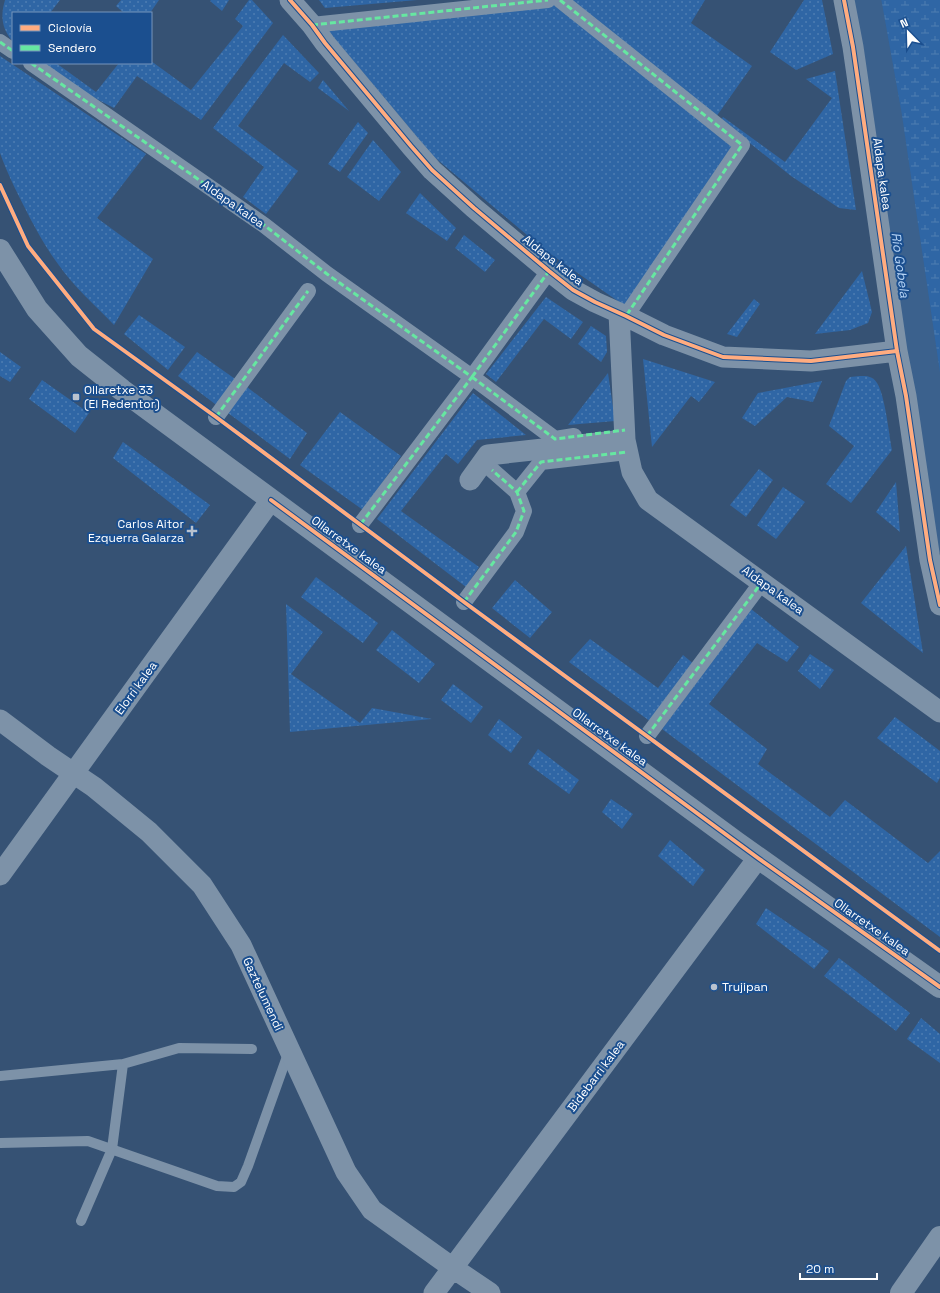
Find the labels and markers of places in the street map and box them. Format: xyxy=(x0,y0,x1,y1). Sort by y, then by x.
place label: Ollaretxe 33 (El Redentor) xyxy=(84,382,160,412)
marker: Ollaretxe 33 (El Redentor) xyxy=(71,392,81,402)
place label: Carlos Aitor Ezquerra Galarza xyxy=(88,516,184,546)
marker: Carlos Aitor Ezquerra Galarza xyxy=(187,526,197,536)
place label: Trujipan xyxy=(722,979,768,995)
marker: Trujipan xyxy=(709,982,719,992)

